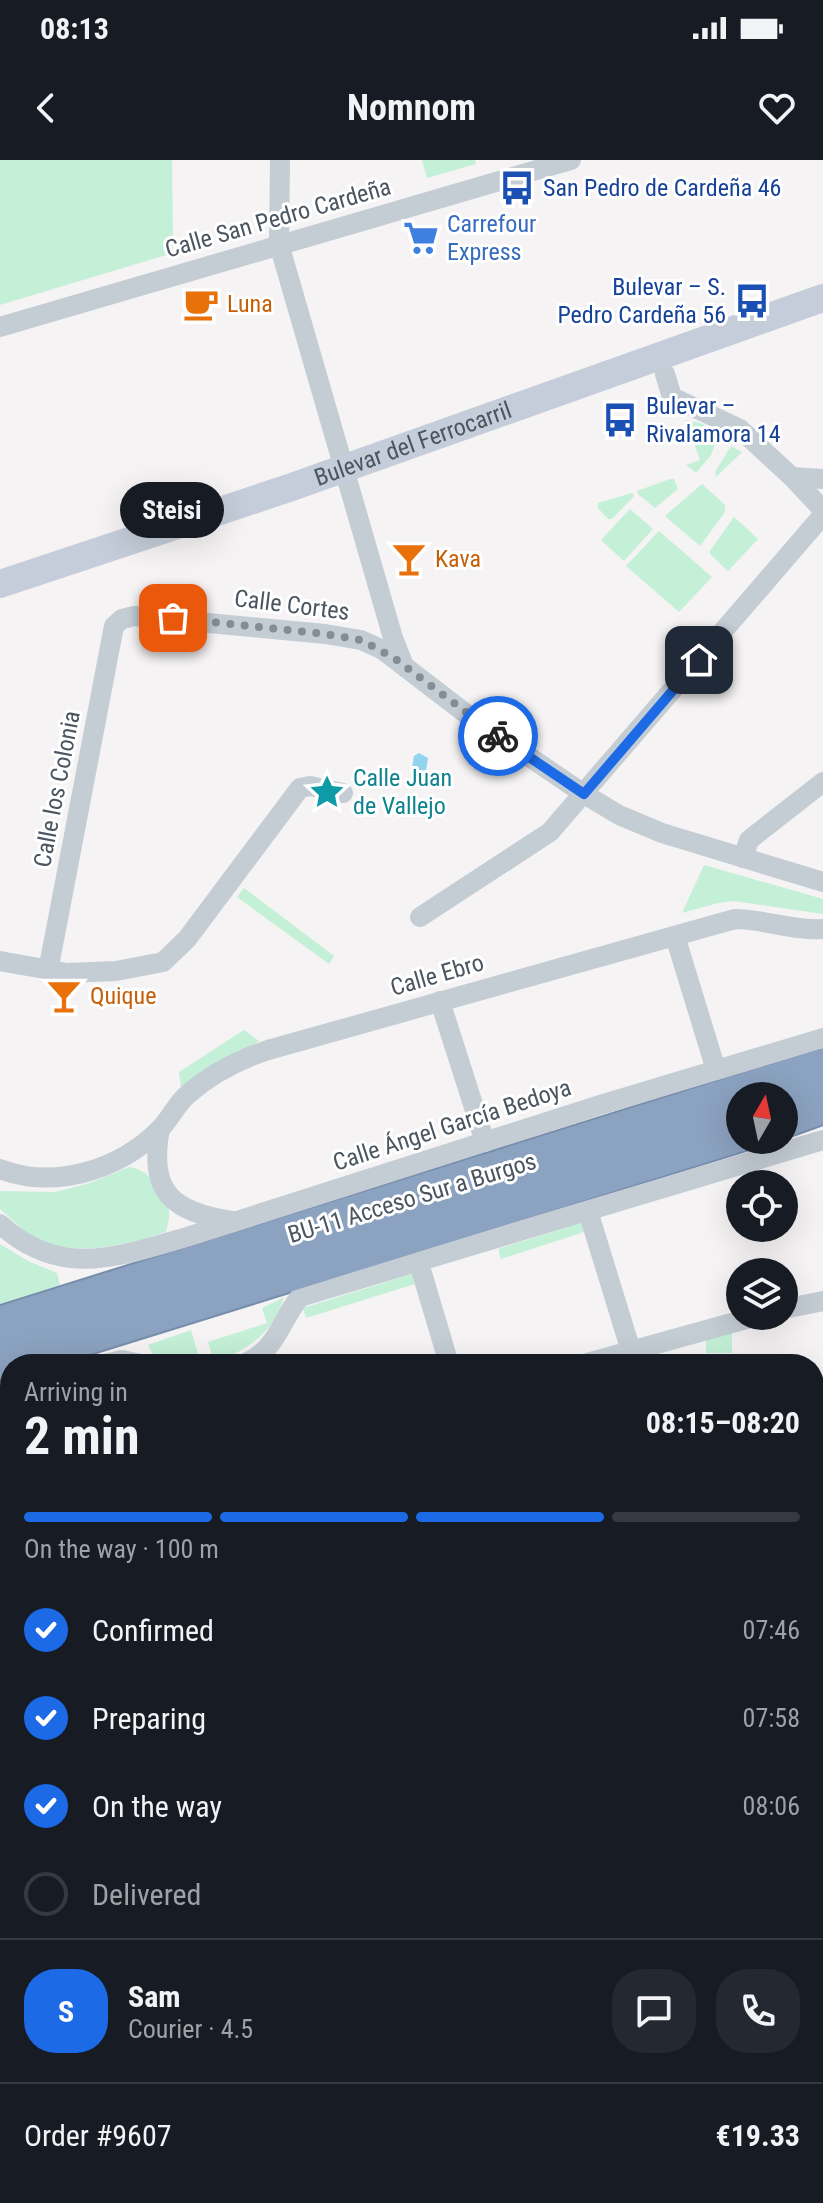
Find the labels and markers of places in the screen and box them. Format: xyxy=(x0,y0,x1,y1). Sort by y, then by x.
bus stop icon: San Pedro de Cardeña 46 xyxy=(498,169,536,207)
place label: San Pedro de Cardeña 46 xyxy=(543,174,781,202)
place label: Carrefour Express xyxy=(447,210,536,266)
supermarket icon: Carrefour Express xyxy=(402,219,440,257)
place label: Bulevar – S. Pedro Cardeña 56 xyxy=(557,273,726,329)
bus stop icon: Bulevar – S. Pedro Cardeña 56 xyxy=(733,282,771,320)
cafe icon: Luna xyxy=(182,285,220,323)
place label: Luna xyxy=(227,290,273,318)
place label: Bulevar – Rivalamora 14 xyxy=(646,392,781,448)
bus stop icon: Bulevar – Rivalamora 14 xyxy=(601,401,639,439)
callout: Steisi xyxy=(121,482,225,538)
bar icon: Kava xyxy=(390,540,428,578)
place label: Kava xyxy=(435,545,481,573)
pin xyxy=(139,584,207,652)
pin xyxy=(665,626,733,694)
place label: Calle Juan de Vallejo xyxy=(353,764,452,820)
place icon: Calle Juan de Vallejo xyxy=(308,773,346,811)
bar icon: Quique xyxy=(45,977,83,1015)
place label: Quique xyxy=(90,982,156,1010)

